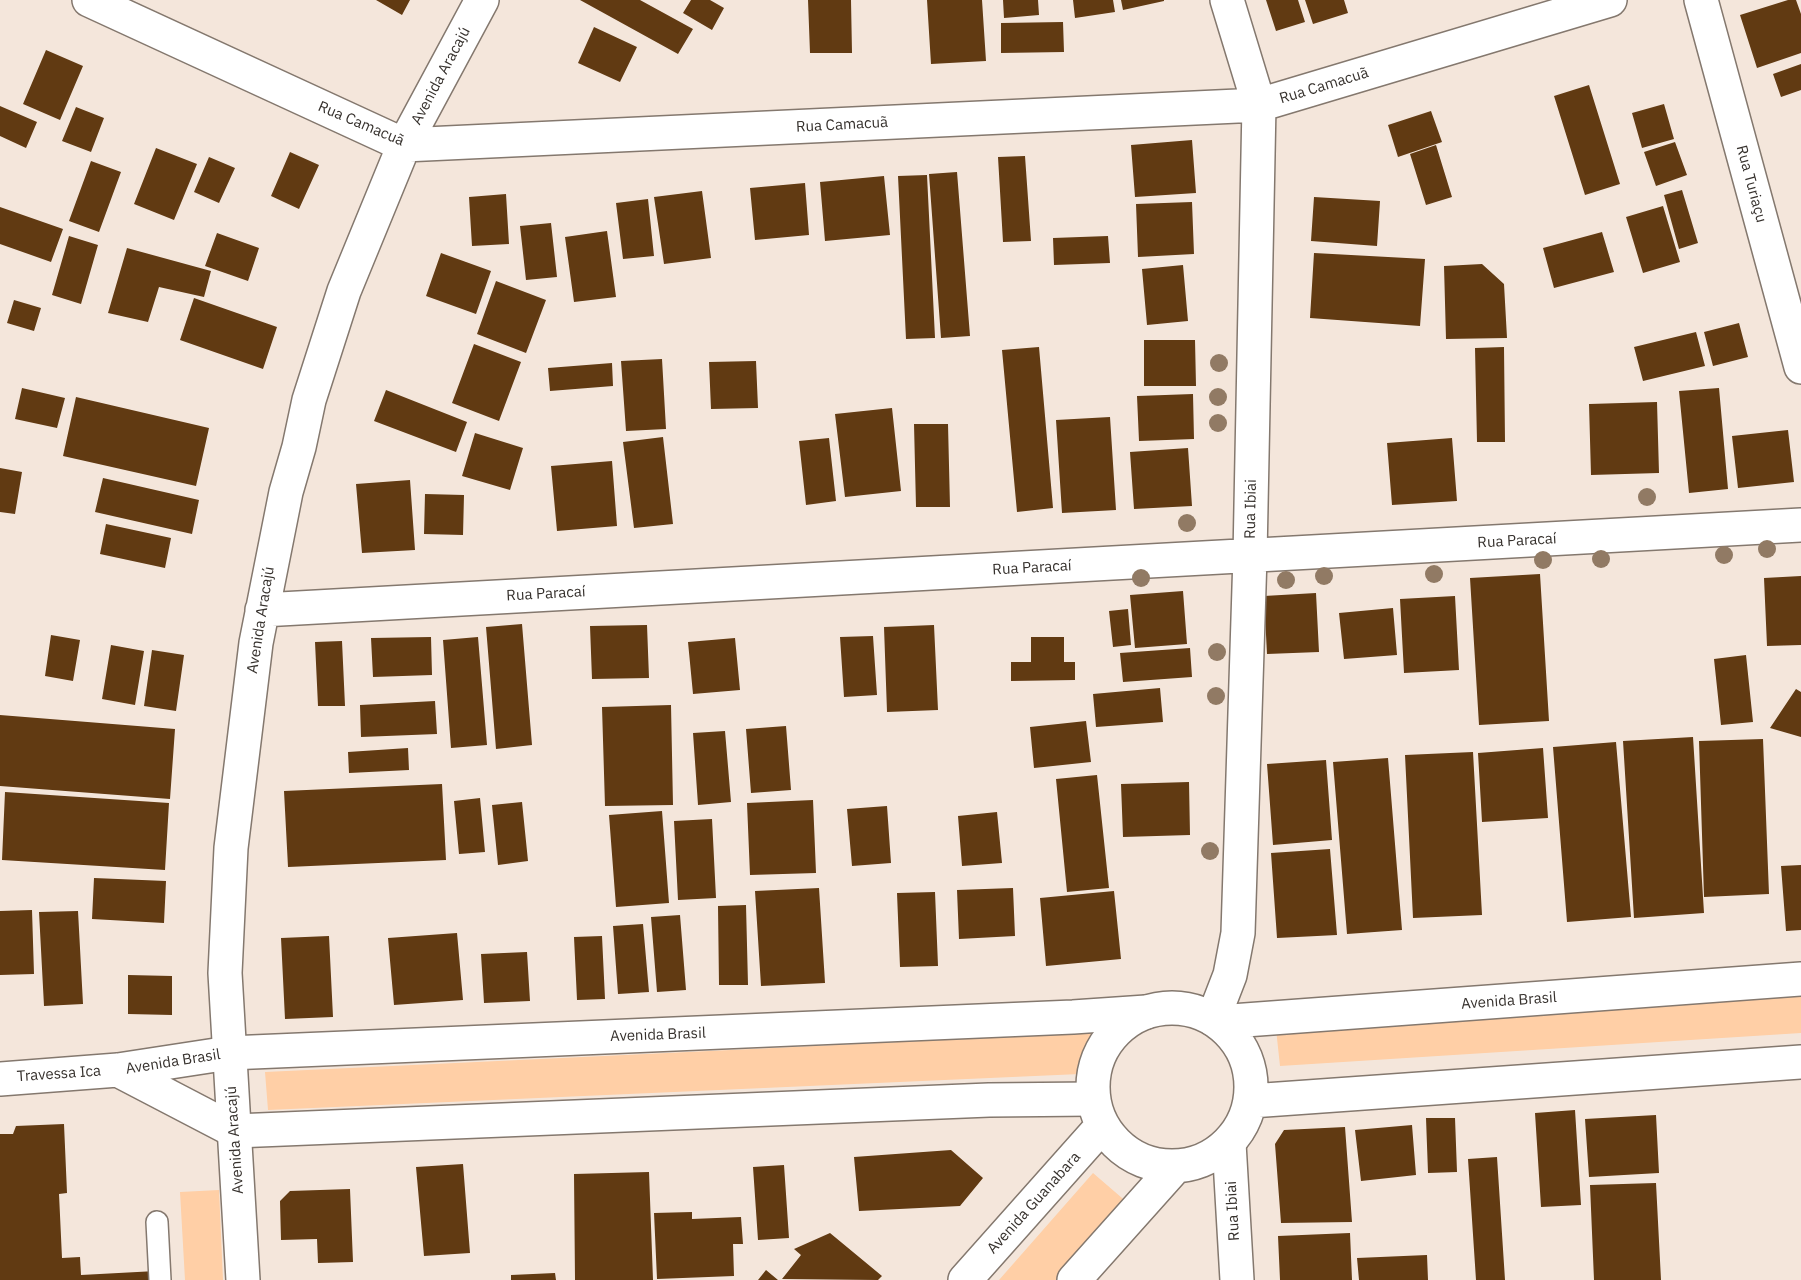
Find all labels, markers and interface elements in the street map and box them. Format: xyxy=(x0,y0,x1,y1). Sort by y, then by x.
street label: Avenida Aracajú xyxy=(408,24,474,128)
street label: Rua Camacuã xyxy=(1277,64,1371,108)
street label: Rua Camacuã xyxy=(315,98,407,150)
street label: Rua Camacuã xyxy=(796,114,888,136)
street label: Rua Turiaçu xyxy=(1732,143,1770,225)
street label: Rua Ibiai xyxy=(1241,479,1261,539)
street label: Rua Paracaí xyxy=(1477,530,1557,552)
street label: Rua Paracaí xyxy=(992,557,1072,579)
street label: Avenida Aracajú xyxy=(244,565,278,675)
street label: Rua Paracaí xyxy=(506,583,586,605)
street label: Avenida Brasil xyxy=(1461,989,1557,1013)
street label: Avenida Brasil xyxy=(610,1024,706,1046)
street label: Avenida Brasil xyxy=(124,1046,222,1078)
street label: Travessa Ica xyxy=(16,1062,102,1086)
street label: Avenida Aracajú xyxy=(222,1085,248,1195)
street label: Avenida Guanabara xyxy=(983,1148,1085,1258)
street label: Rua Ibiai xyxy=(1222,1181,1244,1241)

